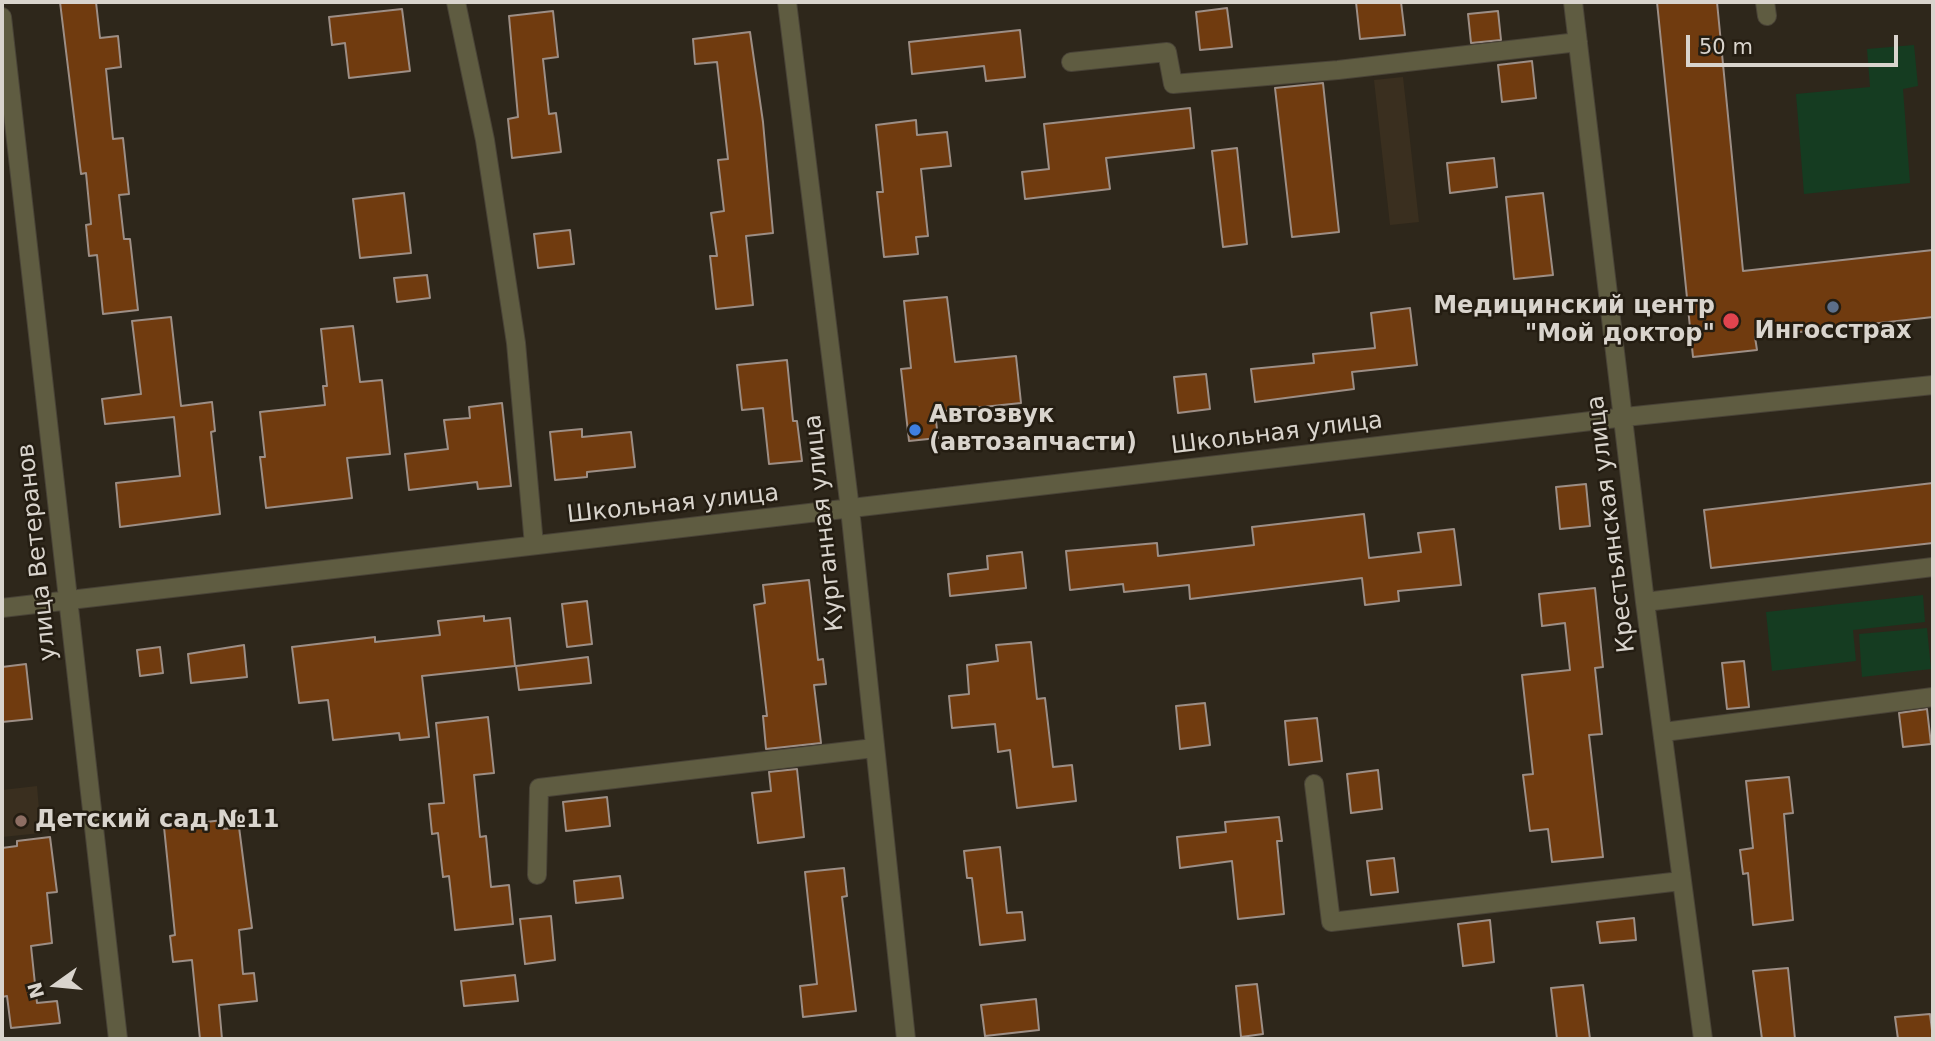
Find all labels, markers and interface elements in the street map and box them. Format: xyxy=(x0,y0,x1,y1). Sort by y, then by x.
scale bar xyxy=(1690,21,1902,65)
text: 50 m xyxy=(1699,35,1753,59)
place label: Медицинский центр "Мой доктор" xyxy=(1433,293,1715,349)
marker: Ингосстрах xyxy=(1825,299,1841,315)
marker: Медицинский центр "Мой доктор" xyxy=(1721,311,1741,331)
place label: Ингосстрах xyxy=(1755,318,1911,346)
street label: Крестьянская улица xyxy=(1582,394,1642,654)
place label: Автозвук (автозапчасти) xyxy=(929,402,1137,458)
street label: Школьная улица xyxy=(1170,407,1384,461)
street label: Курганная улица xyxy=(799,413,851,633)
marker: Автозвук (автозапчасти) xyxy=(907,422,923,438)
street label: улица Ветеранов xyxy=(12,442,64,662)
street label: Школьная улица xyxy=(566,480,780,530)
place label: Детский сад №11 xyxy=(35,807,279,835)
marker: Детский сад №11 xyxy=(13,813,29,829)
north arrow xyxy=(21,950,91,1020)
text: N xyxy=(23,980,48,1001)

